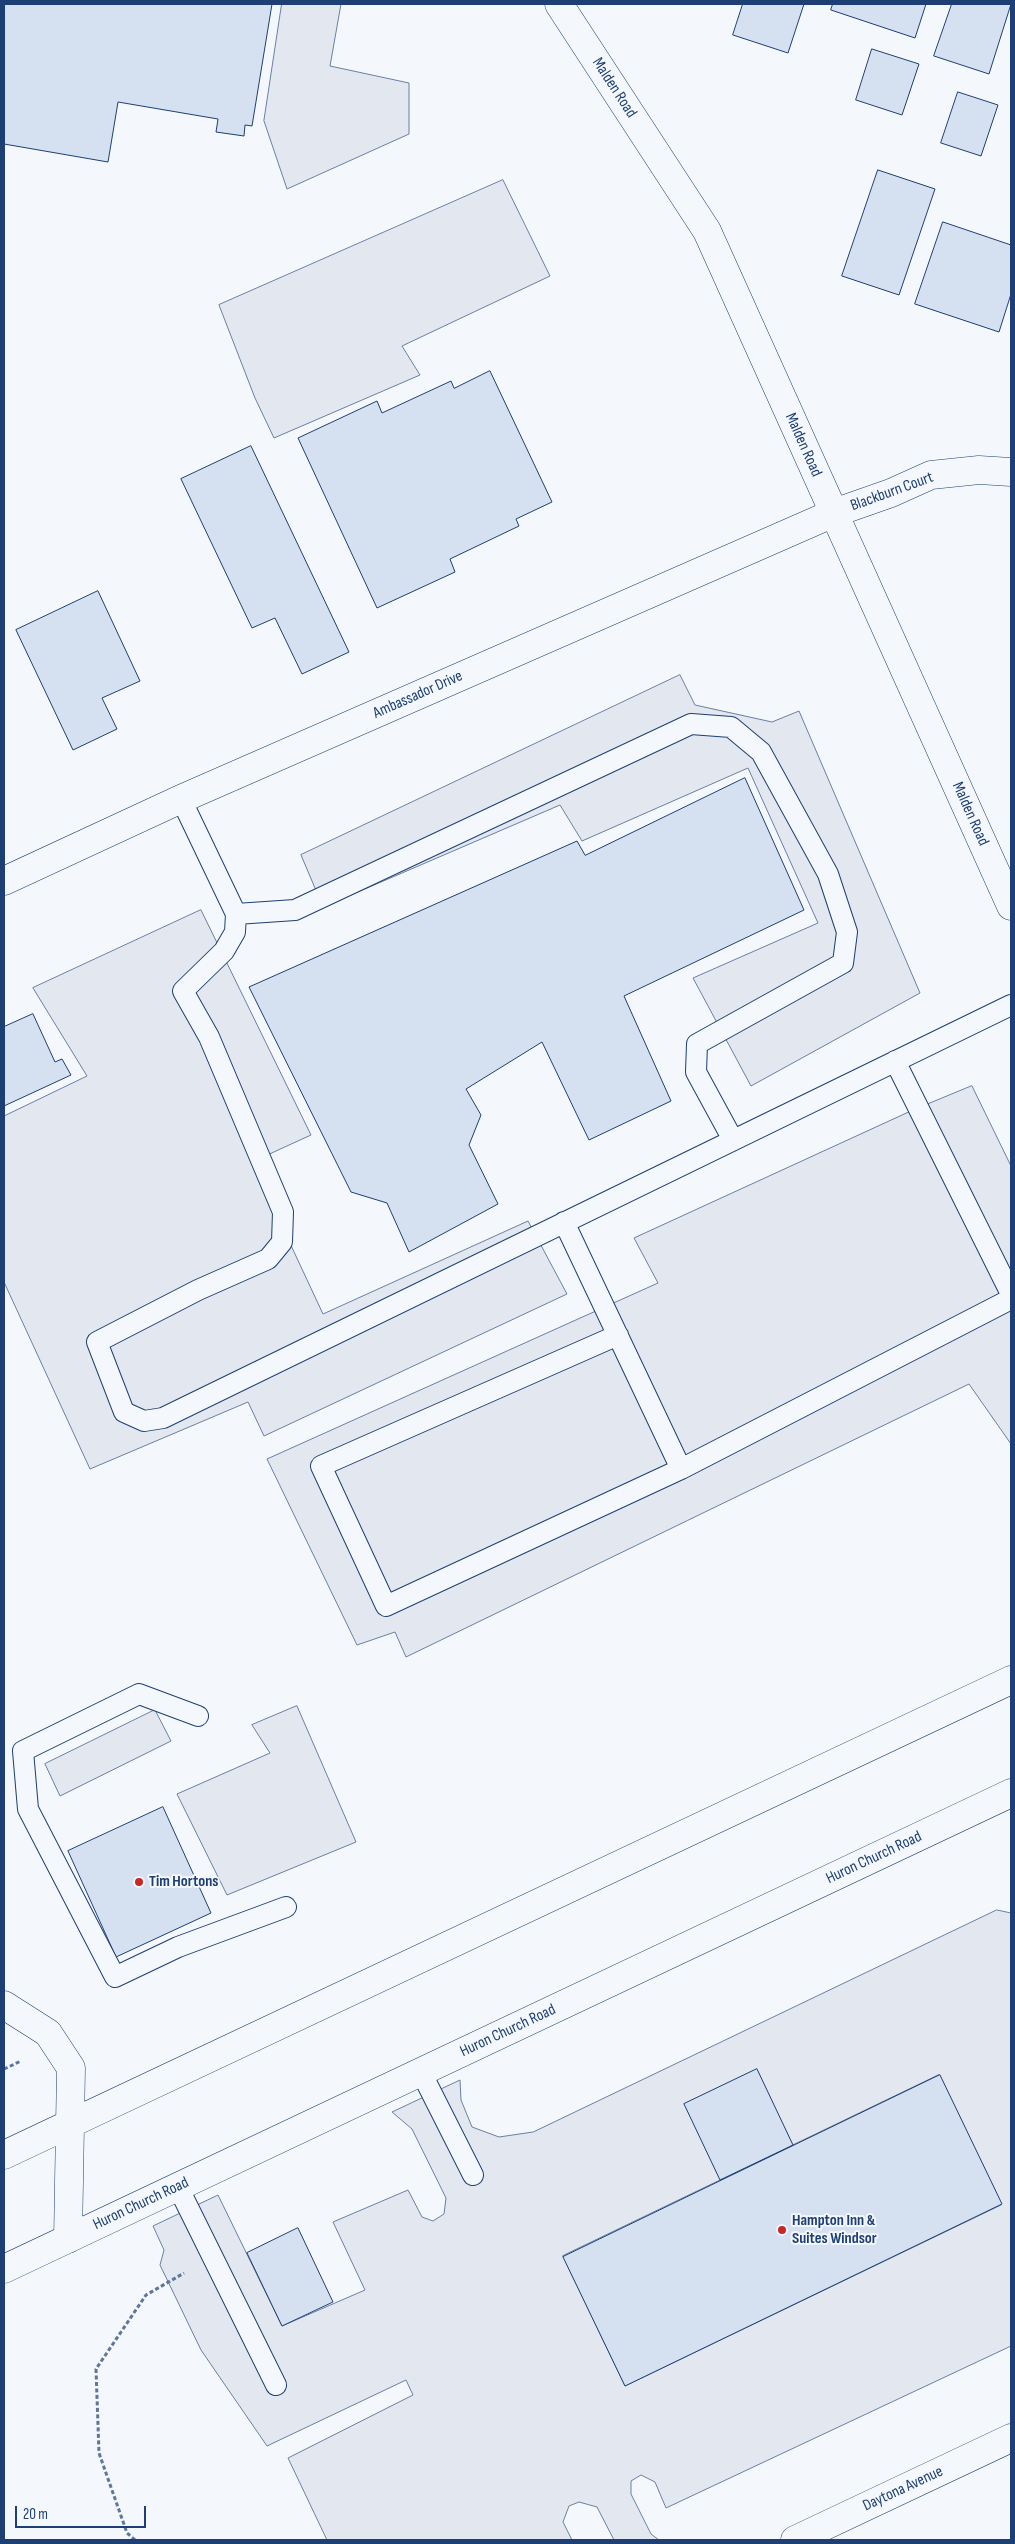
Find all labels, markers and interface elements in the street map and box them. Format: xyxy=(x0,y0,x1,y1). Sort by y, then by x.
street label: Malden Road xyxy=(587,54,641,122)
street label: Malden Road xyxy=(780,410,826,480)
street label: Blackburn Court xyxy=(848,468,936,516)
street label: Ambassador Drive xyxy=(370,667,466,723)
street label: Malden Road xyxy=(947,779,993,849)
street label: Huron Church Road xyxy=(823,1827,925,1889)
place label: Tim Hortons xyxy=(149,1872,218,1892)
marker: Tim Hortons xyxy=(133,1876,145,1888)
street label: Huron Church Road xyxy=(457,2000,559,2062)
street label: Huron Church Road xyxy=(90,2173,192,2235)
place label: Hampton Inn & Suites Windsor xyxy=(792,2211,877,2249)
marker: Hampton Inn & Suites Windsor xyxy=(776,2224,788,2236)
street label: Daytona Avenue xyxy=(860,2462,946,2516)
scale bar xyxy=(18,2496,149,2528)
text: 20 m xyxy=(23,2505,48,2524)

